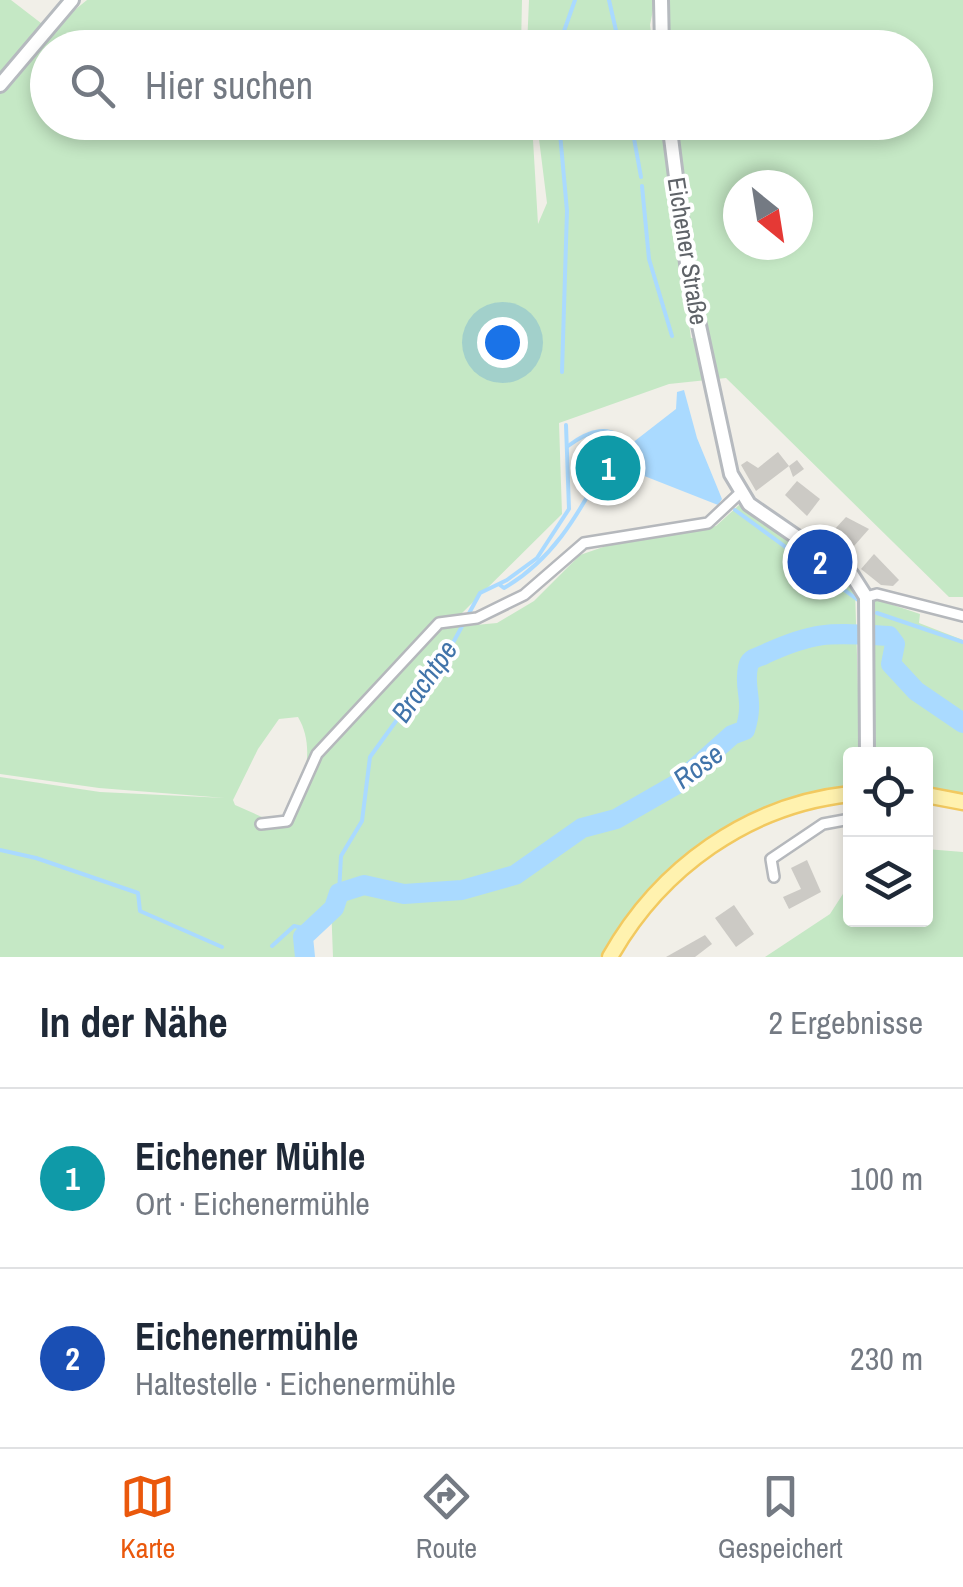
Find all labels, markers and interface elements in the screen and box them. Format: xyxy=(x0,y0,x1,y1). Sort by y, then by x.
search box xyxy=(30,30,933,140)
icon: search xyxy=(65,58,120,113)
text: Hier suchen xyxy=(145,60,313,111)
north arrow xyxy=(723,170,813,260)
street label: Eichener Straße xyxy=(660,175,716,327)
your location xyxy=(477,317,528,368)
pin: 1 xyxy=(576,430,640,506)
pin: 2 xyxy=(788,524,852,600)
water label: Brachtpe xyxy=(382,632,466,730)
water label: Rose xyxy=(665,735,731,797)
map controls xyxy=(843,747,933,927)
button: locate xyxy=(843,747,933,837)
button: layers xyxy=(843,837,933,927)
text: In der Nähe xyxy=(40,994,228,1050)
text: 2 Ergebnisse xyxy=(768,1001,923,1044)
text: Eichener Mühle xyxy=(135,1131,365,1182)
text: 1 xyxy=(65,1157,80,1200)
text: 100 m xyxy=(850,1157,923,1200)
text: Ort · Eichenermühle xyxy=(135,1182,370,1225)
text: Eichenermühle xyxy=(135,1311,358,1362)
text: 2 xyxy=(65,1337,80,1380)
text: 230 m xyxy=(850,1337,923,1380)
text: Haltestelle · Eichenermühle xyxy=(135,1362,456,1405)
tab: Karte xyxy=(120,1469,175,1567)
tab: Route xyxy=(416,1469,477,1567)
tab: Gespeichert xyxy=(718,1469,843,1567)

